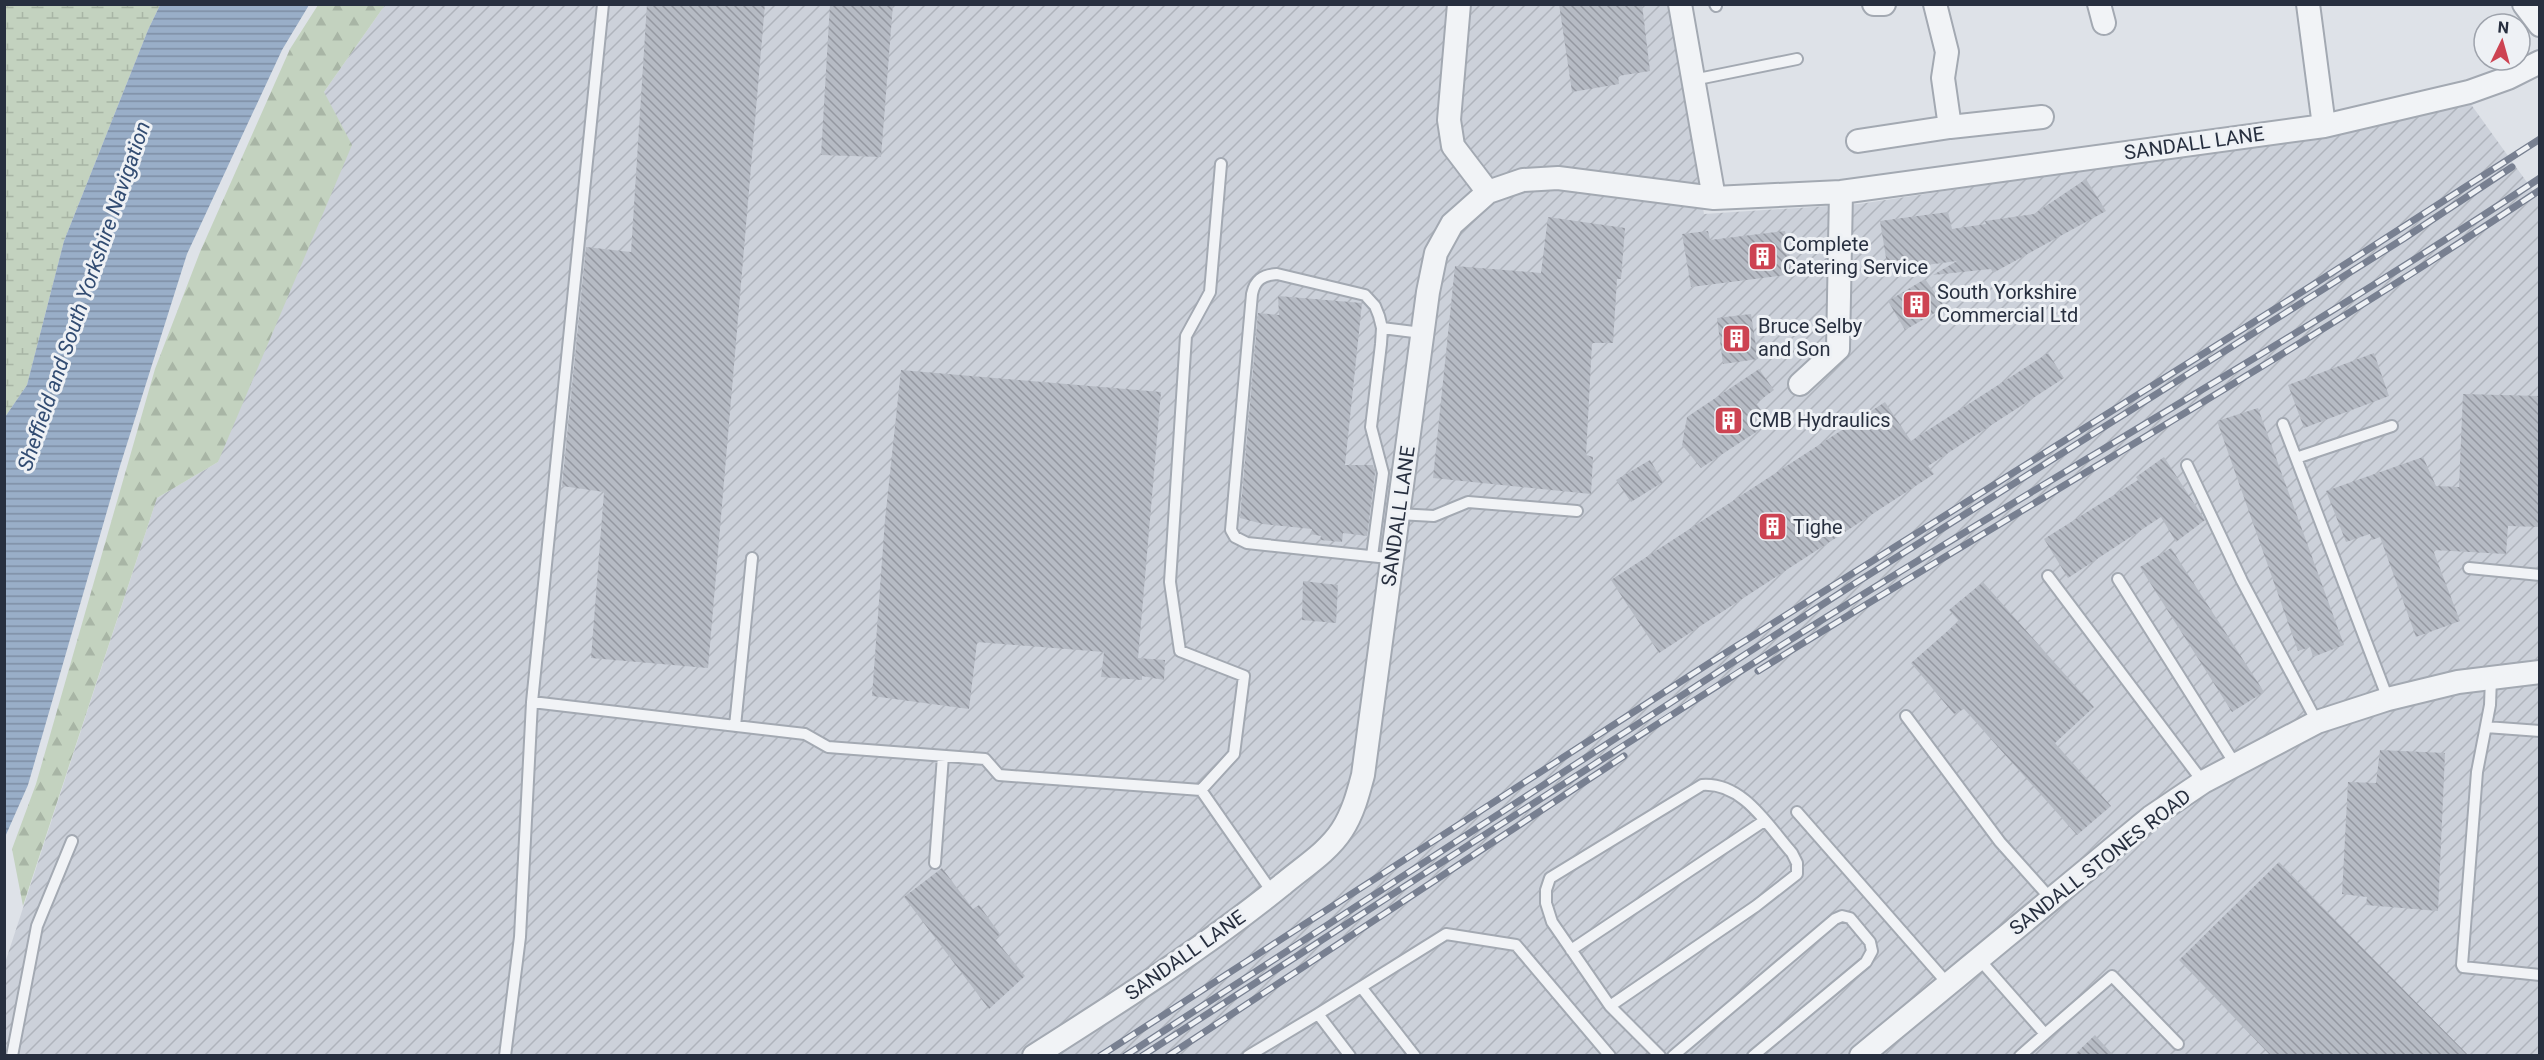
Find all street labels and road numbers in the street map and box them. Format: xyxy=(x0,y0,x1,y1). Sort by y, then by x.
street label: SANDALL LANE xyxy=(2122,121,2266,165)
street label: SANDALL LANE xyxy=(1376,444,1420,588)
street label: SANDALL STONES ROAD xyxy=(2005,784,2195,940)
street label: SANDALL LANE xyxy=(1120,905,1250,1005)

